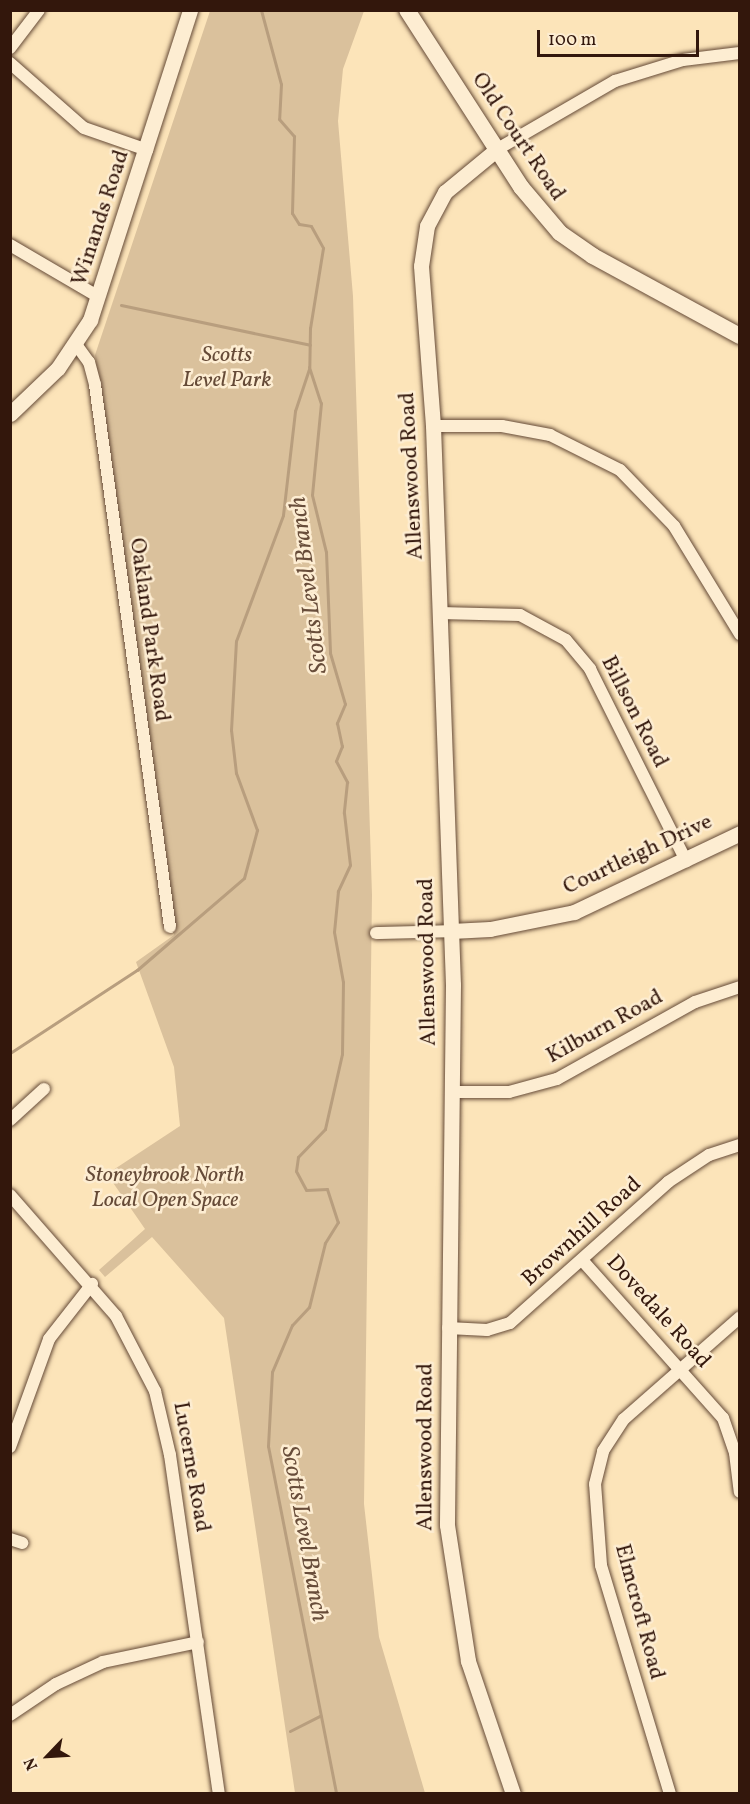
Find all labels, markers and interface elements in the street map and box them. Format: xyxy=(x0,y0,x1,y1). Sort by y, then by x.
scale bar xyxy=(540,18,702,56)
text: 100 m xyxy=(548,28,597,53)
street label: Old Court Road xyxy=(465,68,571,206)
street label: Winands Road xyxy=(67,147,135,289)
park label: Scotts Level Park xyxy=(183,342,271,394)
street label: Allenswood Road xyxy=(394,391,430,561)
water label: Scotts Level Branch xyxy=(285,495,335,675)
street label: Oakland Park Road xyxy=(123,536,175,724)
street label: Billson Road xyxy=(595,652,673,772)
street label: Courtleigh Drive xyxy=(559,809,717,901)
street label: Allenswood Road xyxy=(413,878,443,1046)
street label: Kilburn Road xyxy=(542,984,668,1070)
park label: Stoneybrook North Local Open Space xyxy=(86,1162,244,1214)
street label: Brownhill Road xyxy=(517,1171,647,1293)
street label: Dovedale Road xyxy=(600,1250,716,1374)
street label: Allenswood Road xyxy=(413,1363,439,1531)
street label: Lucerne Road xyxy=(167,1400,215,1534)
water label: Scotts Level Branch xyxy=(273,1444,333,1624)
street label: Elmcroft Road xyxy=(608,1541,670,1683)
north arrow xyxy=(18,1726,78,1786)
text: N xyxy=(19,1754,44,1774)

